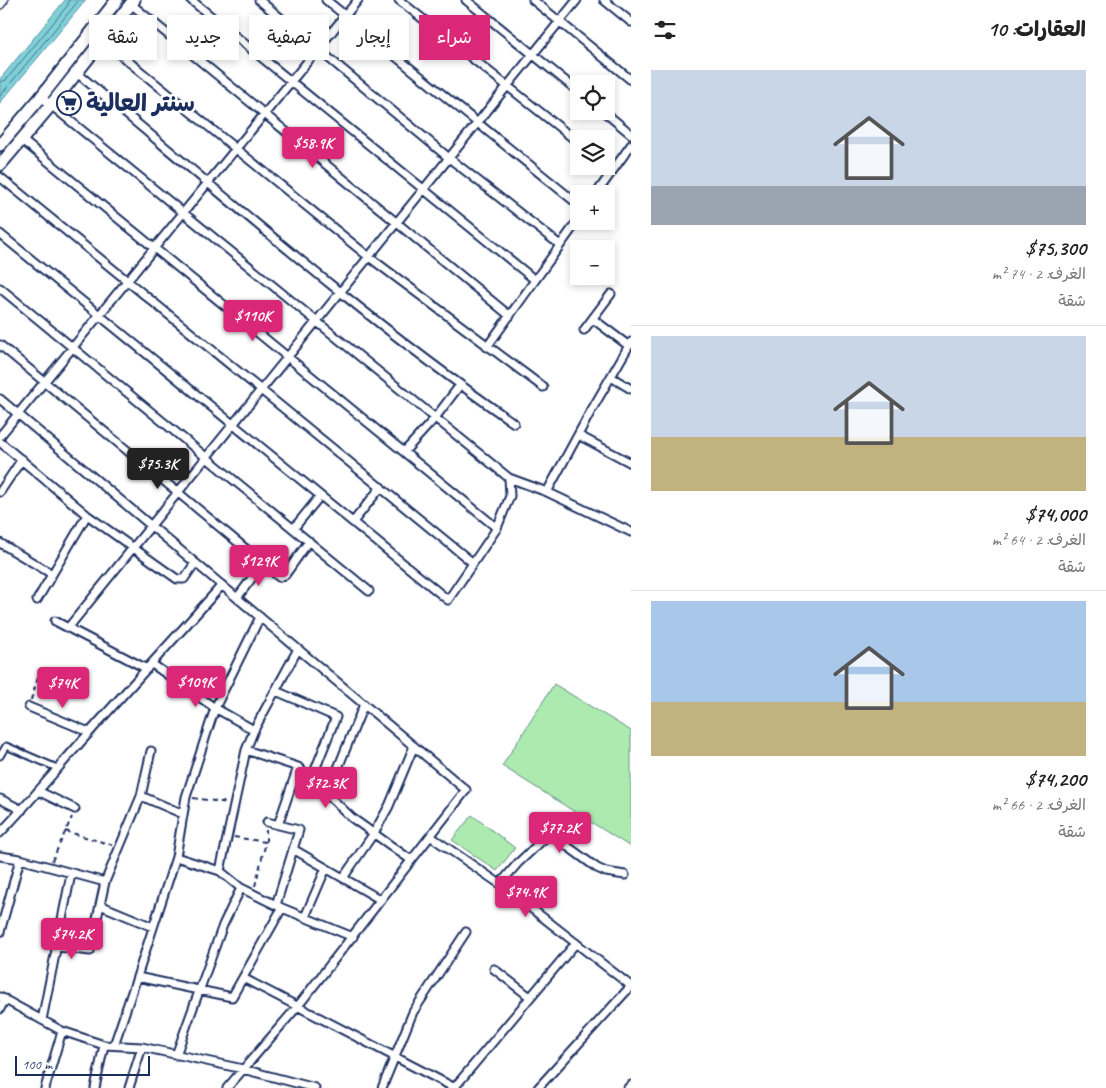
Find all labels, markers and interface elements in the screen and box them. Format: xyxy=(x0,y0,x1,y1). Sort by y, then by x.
chip: شقة xyxy=(89,15,157,60)
chip: جديد xyxy=(167,15,239,60)
chip: تصفية xyxy=(249,15,329,60)
chip: إيجار xyxy=(339,15,409,60)
chip: شراء xyxy=(419,15,490,60)
icon: filters xyxy=(651,16,679,44)
text: العقارات: 10 xyxy=(988,16,1086,42)
map controls xyxy=(570,75,615,285)
button: locate xyxy=(570,75,615,120)
place label: سنتر العالية xyxy=(86,88,195,118)
supermarket icon: سنتر العالية xyxy=(56,90,82,116)
icon: home xyxy=(824,103,914,193)
pin: $58.9K xyxy=(272,126,354,169)
button: layers xyxy=(570,130,615,175)
text: $58.9K xyxy=(293,133,333,153)
button: + xyxy=(570,185,615,230)
text: $75,300 xyxy=(1026,235,1086,261)
button: − xyxy=(570,240,615,285)
text: الغرف: 2 · 74 m² xyxy=(992,264,1086,284)
text: شقة xyxy=(1058,291,1086,311)
pin: $110K xyxy=(218,300,288,342)
text: $110K xyxy=(235,306,271,326)
icon: home xyxy=(824,368,914,458)
pin: $75.3K xyxy=(117,448,199,490)
text: $75.3K xyxy=(138,454,178,474)
text: $74,000 xyxy=(1025,501,1086,527)
text: الغرف: 2 · 64 m² xyxy=(992,530,1086,550)
pin: $129K xyxy=(224,544,294,587)
text: $129K xyxy=(241,551,277,571)
text: شقة xyxy=(1058,557,1086,577)
icon: home xyxy=(824,633,914,723)
pin: $74K xyxy=(33,666,93,709)
pin: $109K xyxy=(161,666,231,708)
text: $109K xyxy=(178,672,214,692)
text: $74K xyxy=(48,673,78,693)
pin: $72.3K xyxy=(285,766,367,809)
text: $74,200 xyxy=(1025,766,1086,792)
text: $72.3K xyxy=(306,773,346,793)
text: الغرف: 2 · 66 m² xyxy=(992,795,1086,815)
pin: $77.2K xyxy=(519,812,601,854)
text: $77.2K xyxy=(540,818,580,838)
text: شقة xyxy=(1058,822,1086,842)
pin: $74.9K xyxy=(485,876,567,918)
text: $74.9K xyxy=(506,882,546,902)
pin: $74.2K xyxy=(31,918,113,960)
text: $74.2K xyxy=(52,924,92,944)
scale bar xyxy=(15,1053,150,1076)
text: 100 m xyxy=(22,1056,52,1073)

